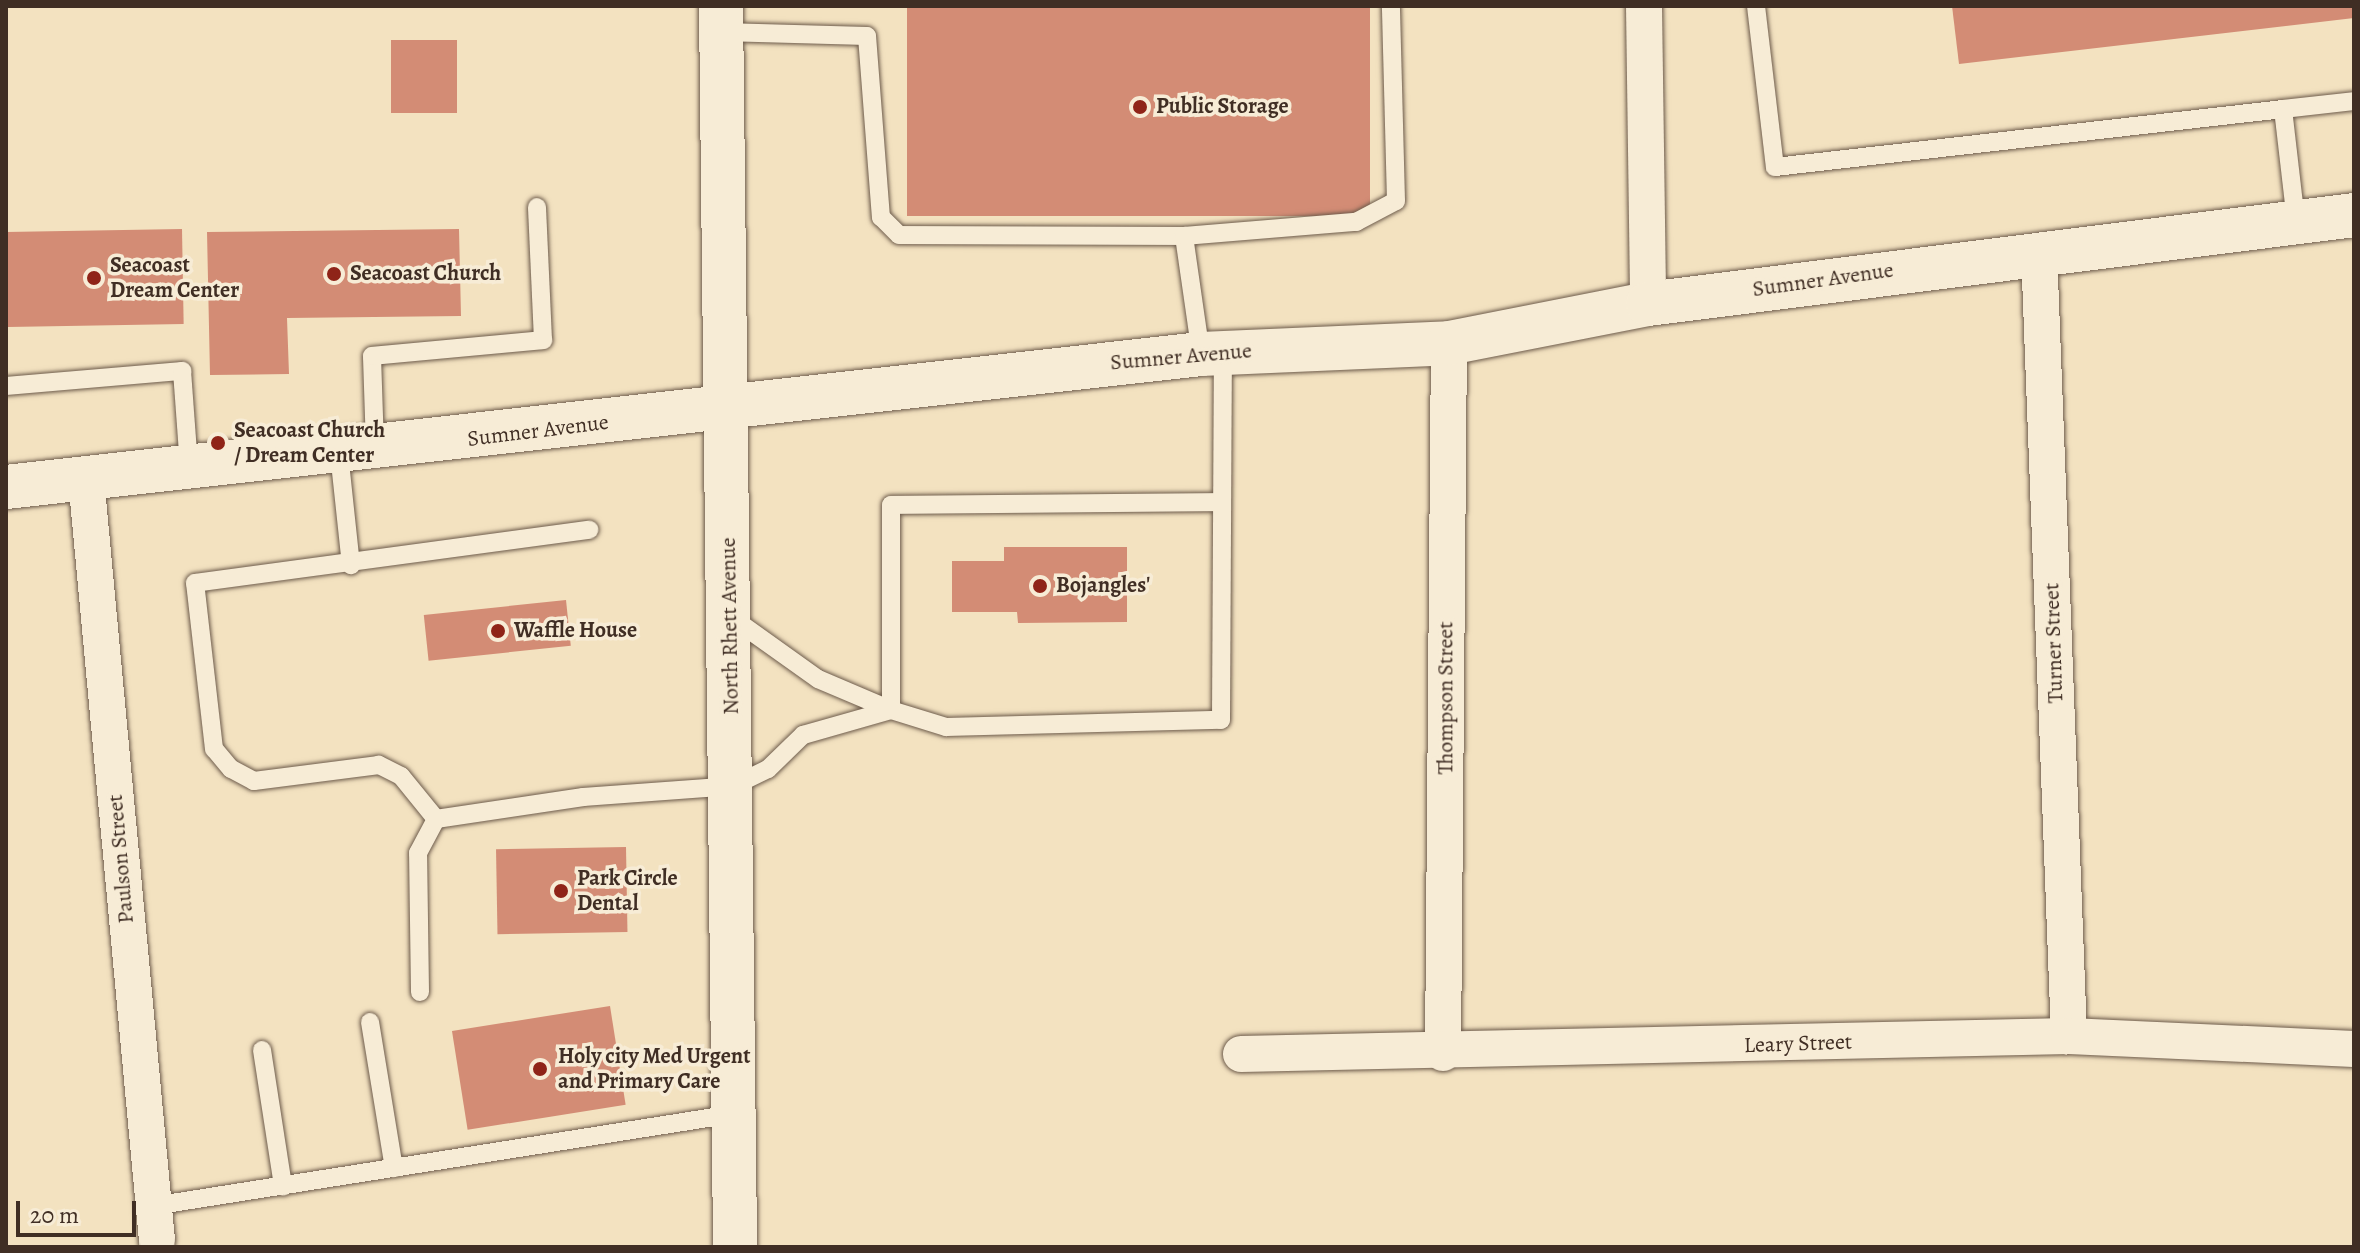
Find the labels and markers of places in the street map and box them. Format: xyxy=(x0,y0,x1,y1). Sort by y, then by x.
place label: Public Storage xyxy=(1156,94,1289,120)
marker: Public Storage xyxy=(1131,98,1149,116)
place label: Seacoast Dream Center xyxy=(110,252,239,304)
place label: Seacoast Church xyxy=(350,261,501,287)
marker: Seacoast Church xyxy=(325,265,343,283)
marker: Seacoast Dream Center xyxy=(85,269,103,287)
place label: Seacoast Church / Dream Center xyxy=(234,417,385,468)
marker: Seacoast Church / Dream Center xyxy=(209,434,227,452)
place label: Bojangles' xyxy=(1056,573,1150,599)
marker: Bojangles' xyxy=(1031,577,1049,595)
place label: Waffle House xyxy=(514,618,637,644)
marker: Waffle House xyxy=(489,622,507,640)
place label: Park Circle Dental xyxy=(577,865,678,916)
marker: Park Circle Dental xyxy=(552,882,570,900)
place label: Holy city Med Urgent and Primary Care xyxy=(558,1043,750,1094)
marker: Holy city Med Urgent and Primary Care xyxy=(529,1058,551,1080)

